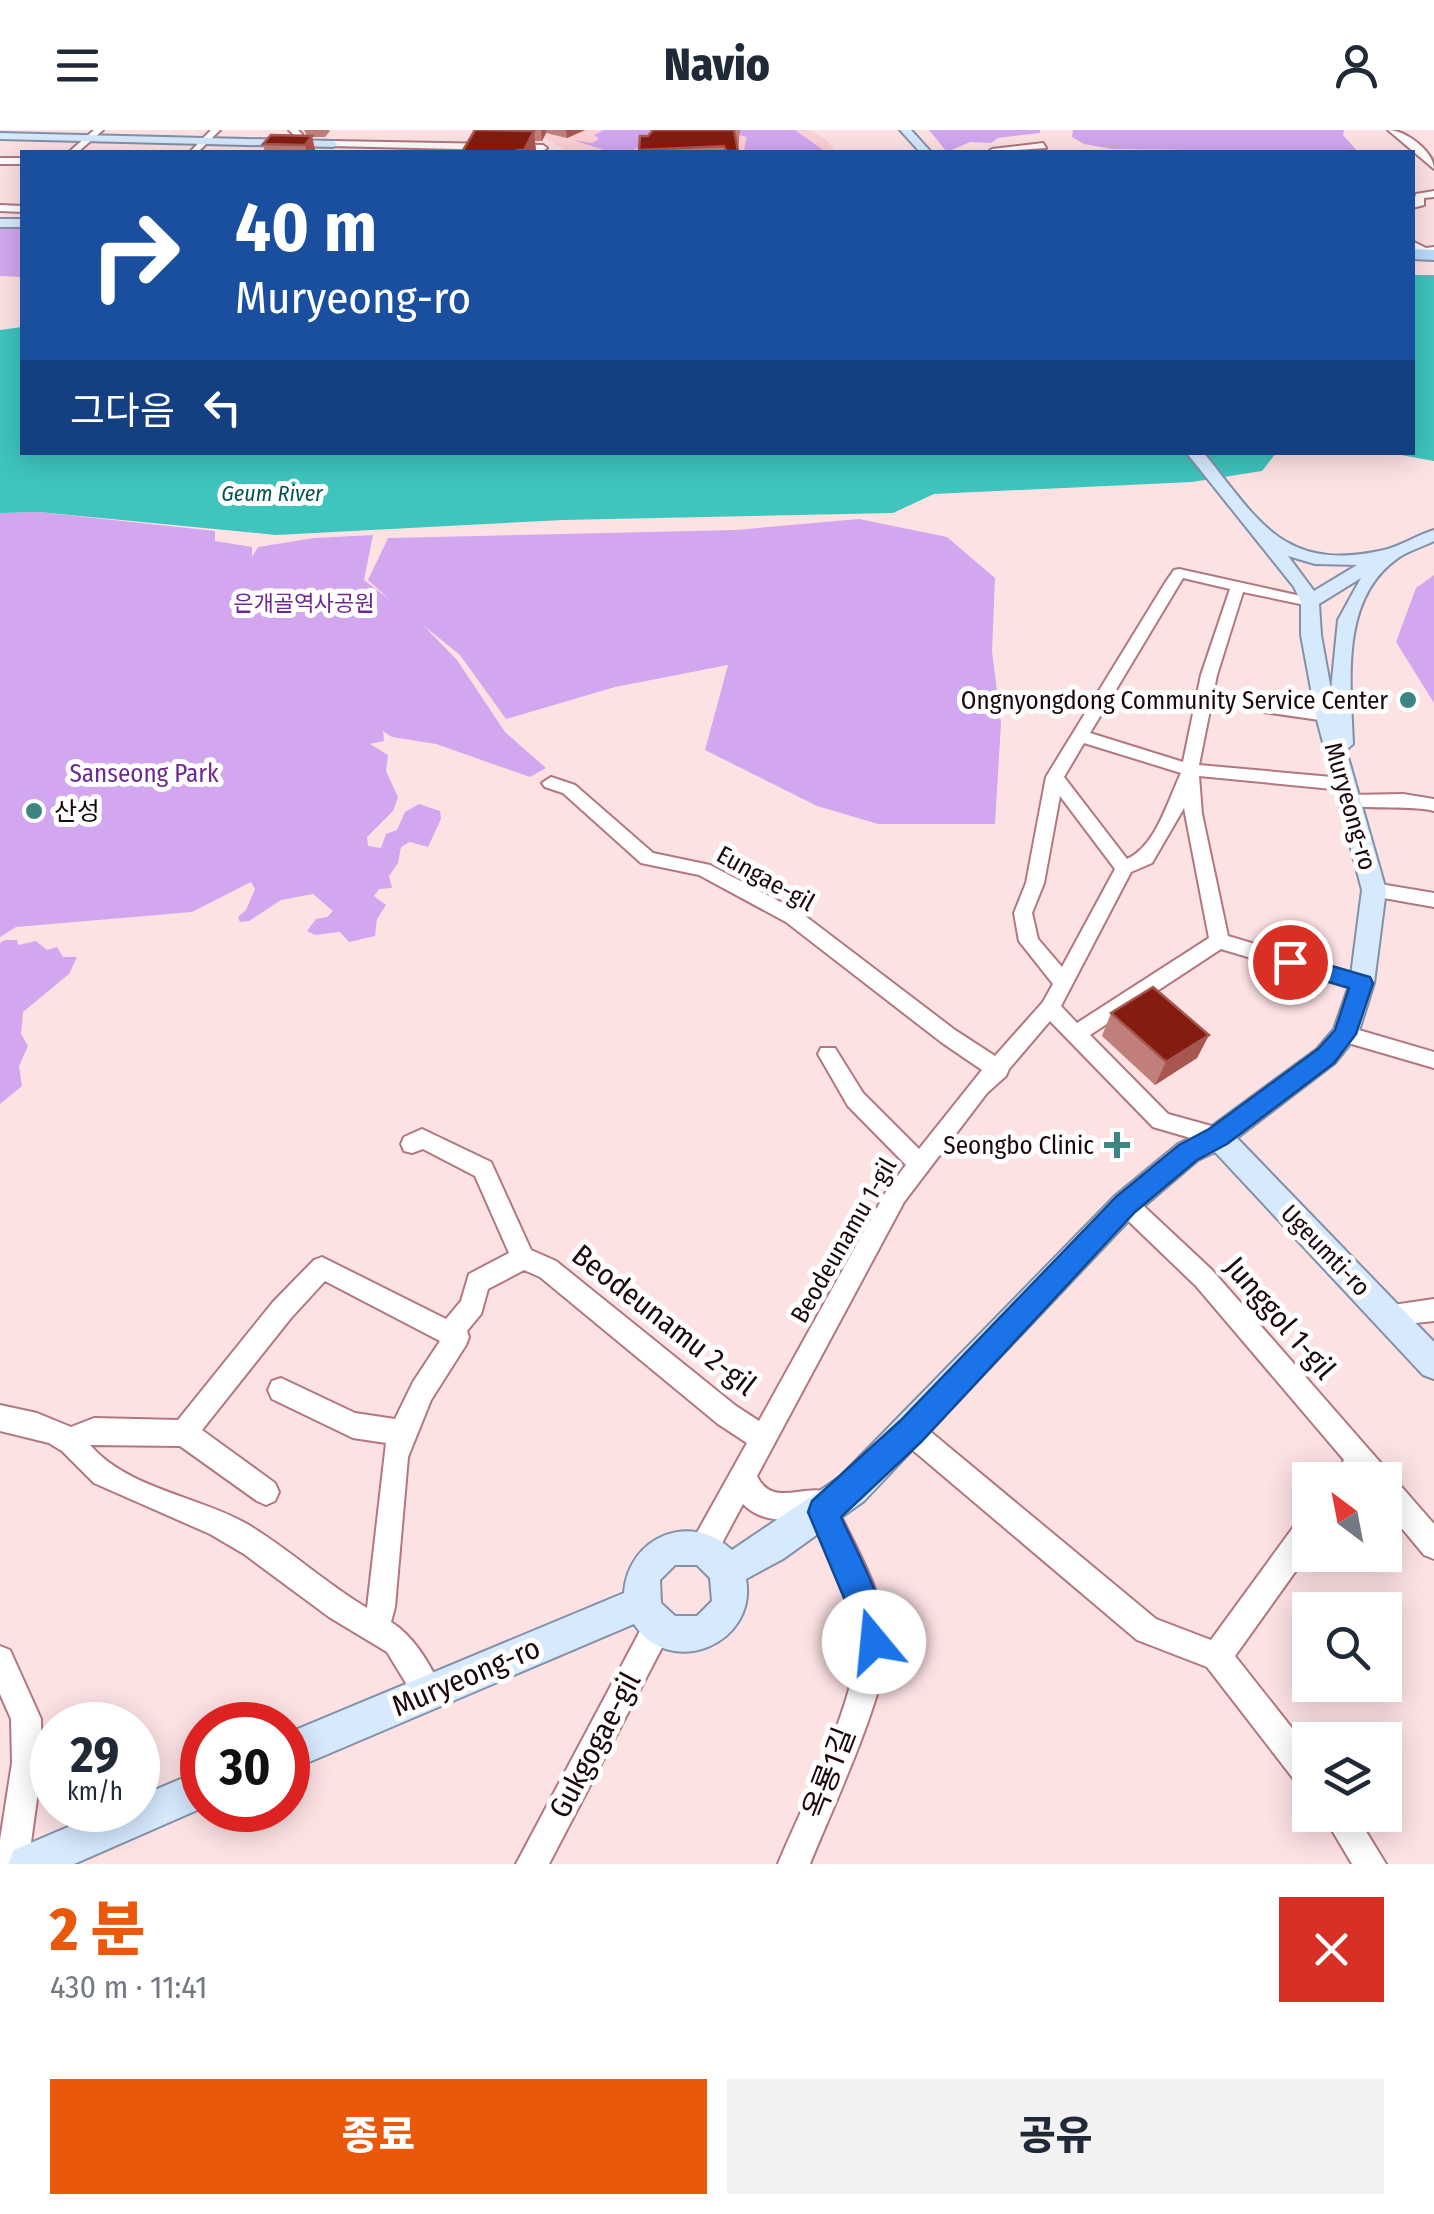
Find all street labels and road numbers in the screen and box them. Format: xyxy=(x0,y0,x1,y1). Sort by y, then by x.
street label: Muryeong-ro xyxy=(1318,739,1383,873)
street label: Eungae-gil xyxy=(711,840,820,918)
street label: Beodeunamu 1-gil xyxy=(785,1152,903,1328)
street label: Ugeumti-ro xyxy=(1274,1199,1376,1303)
street label: Beodeunamu 2-gil xyxy=(565,1237,763,1403)
street label: Junggol 1-gil xyxy=(1217,1249,1343,1387)
street label: Muryeong-ro xyxy=(386,1630,546,1724)
street label: Gukgogae-gil xyxy=(542,1666,648,1824)
street label: 옥룡1길 xyxy=(795,1722,863,1824)

